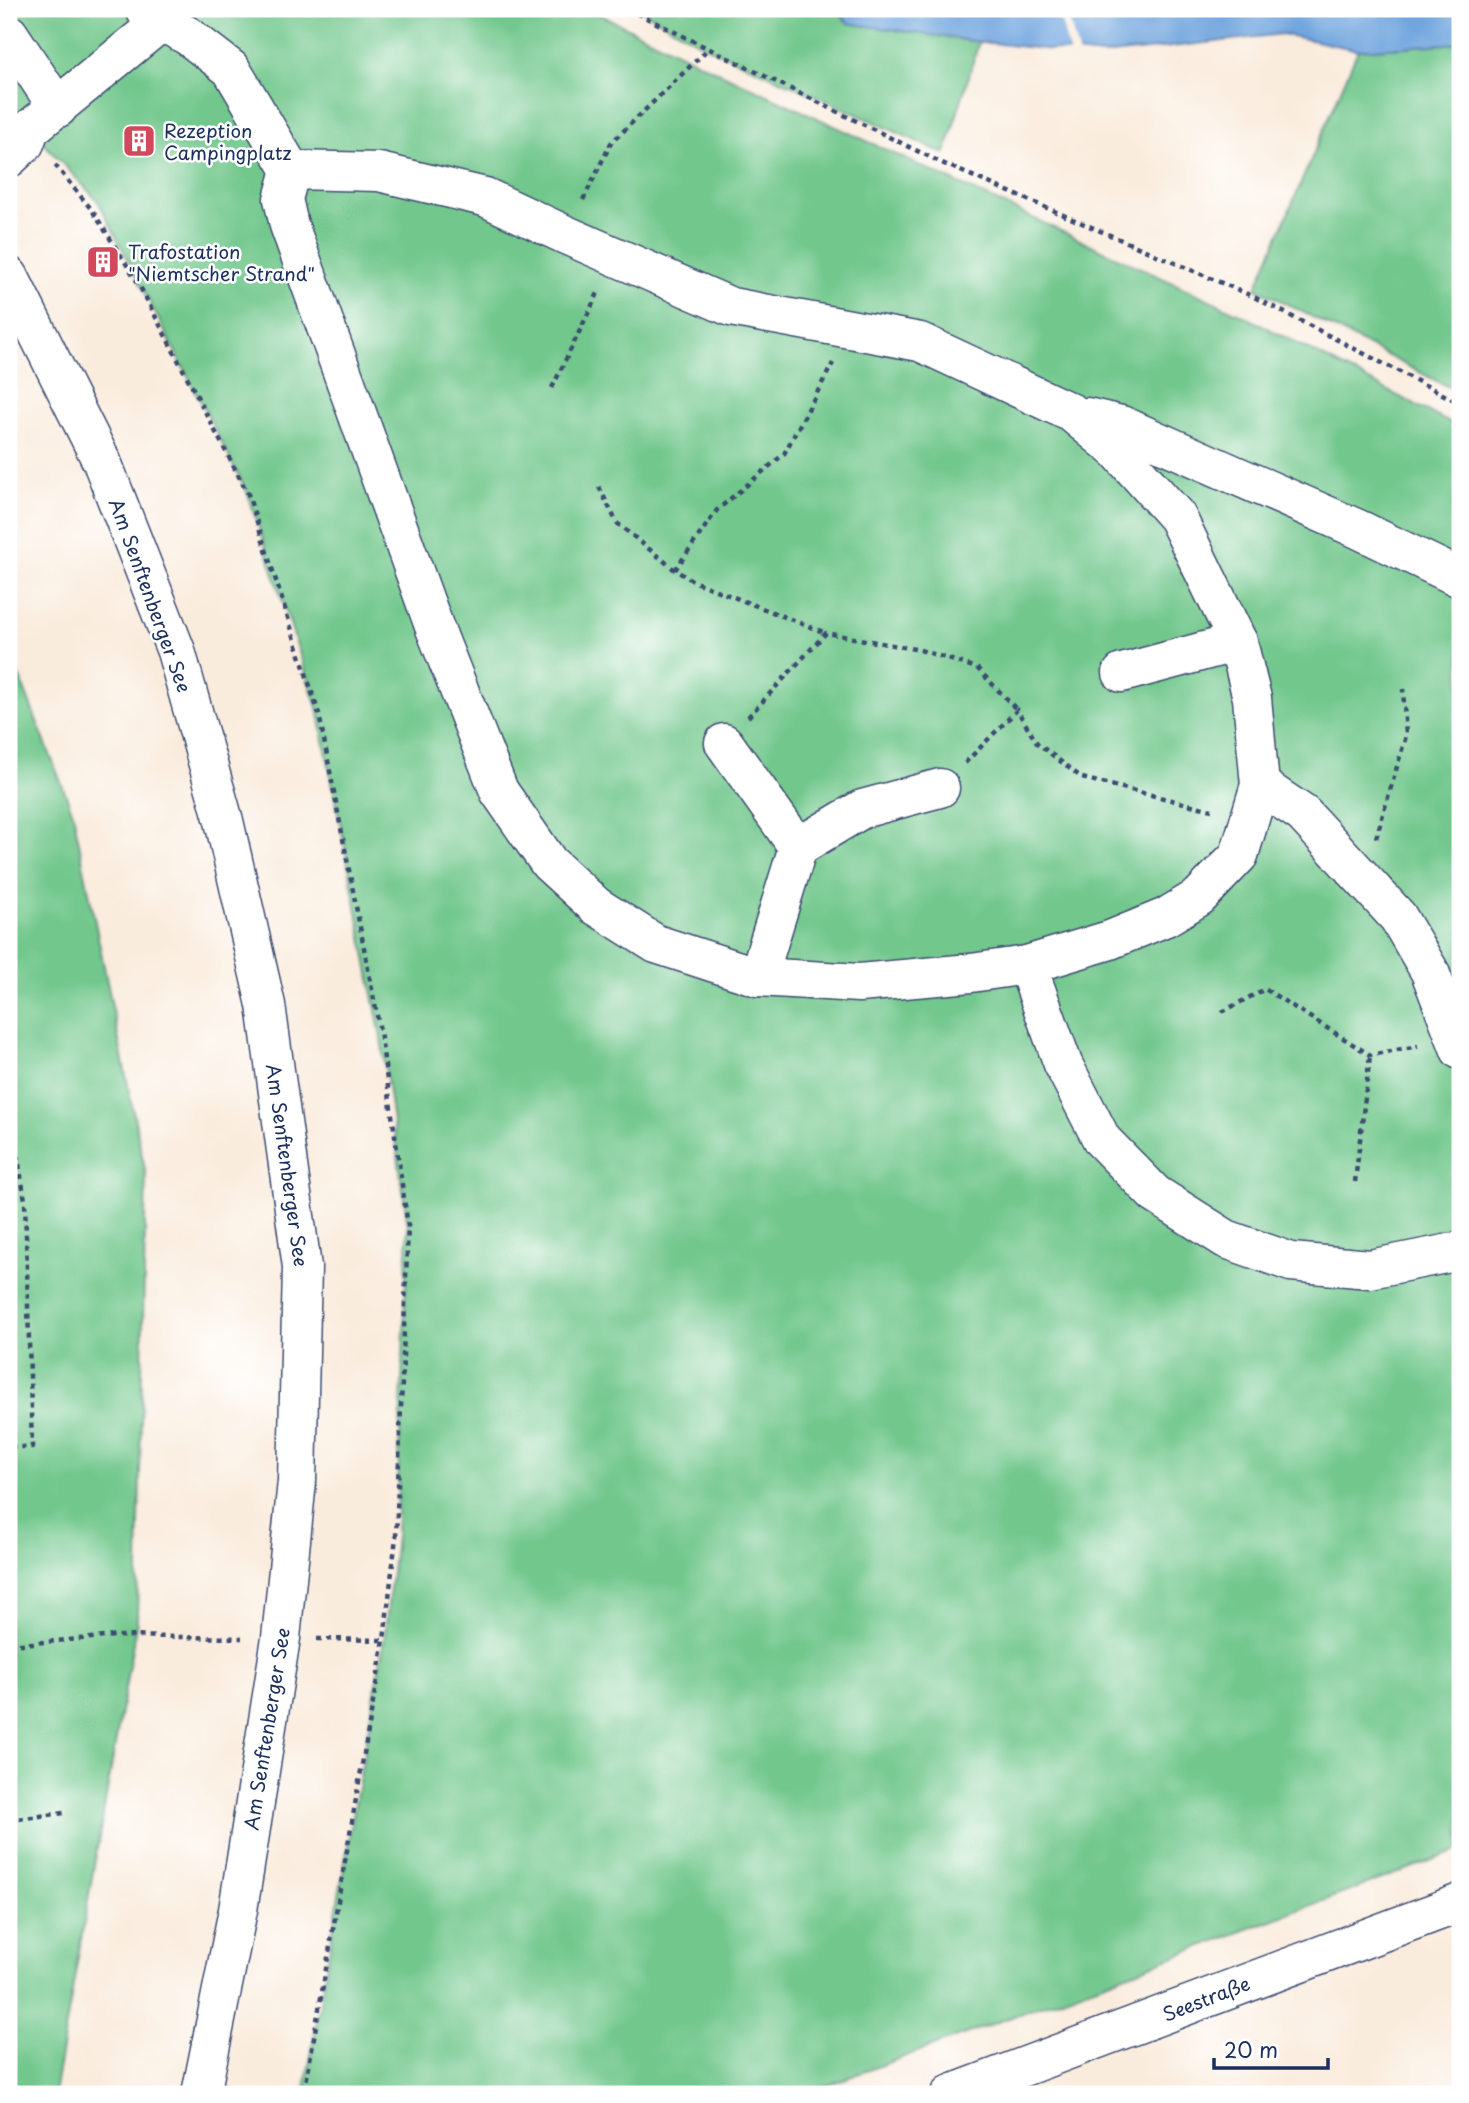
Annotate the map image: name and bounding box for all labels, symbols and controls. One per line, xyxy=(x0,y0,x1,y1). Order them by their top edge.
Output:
place label: Rezeption Campingplatz xyxy=(164,116,291,166)
building icon: Rezeption Campingplatz xyxy=(120,122,158,160)
place label: Trafostation "Niemtscher Strand" xyxy=(128,237,315,287)
building icon: Trafostation "Niemtscher Strand" xyxy=(84,243,122,281)
street label: Am Senftenberger See xyxy=(103,494,199,696)
street label: Am Senftenberger See xyxy=(260,1062,316,1268)
street label: Am Senftenberger See xyxy=(236,1626,296,1832)
street label: Seestraße xyxy=(1158,1968,1254,2028)
scale bar xyxy=(1214,2026,1327,2070)
text: 20 m xyxy=(1224,2033,1278,2065)

